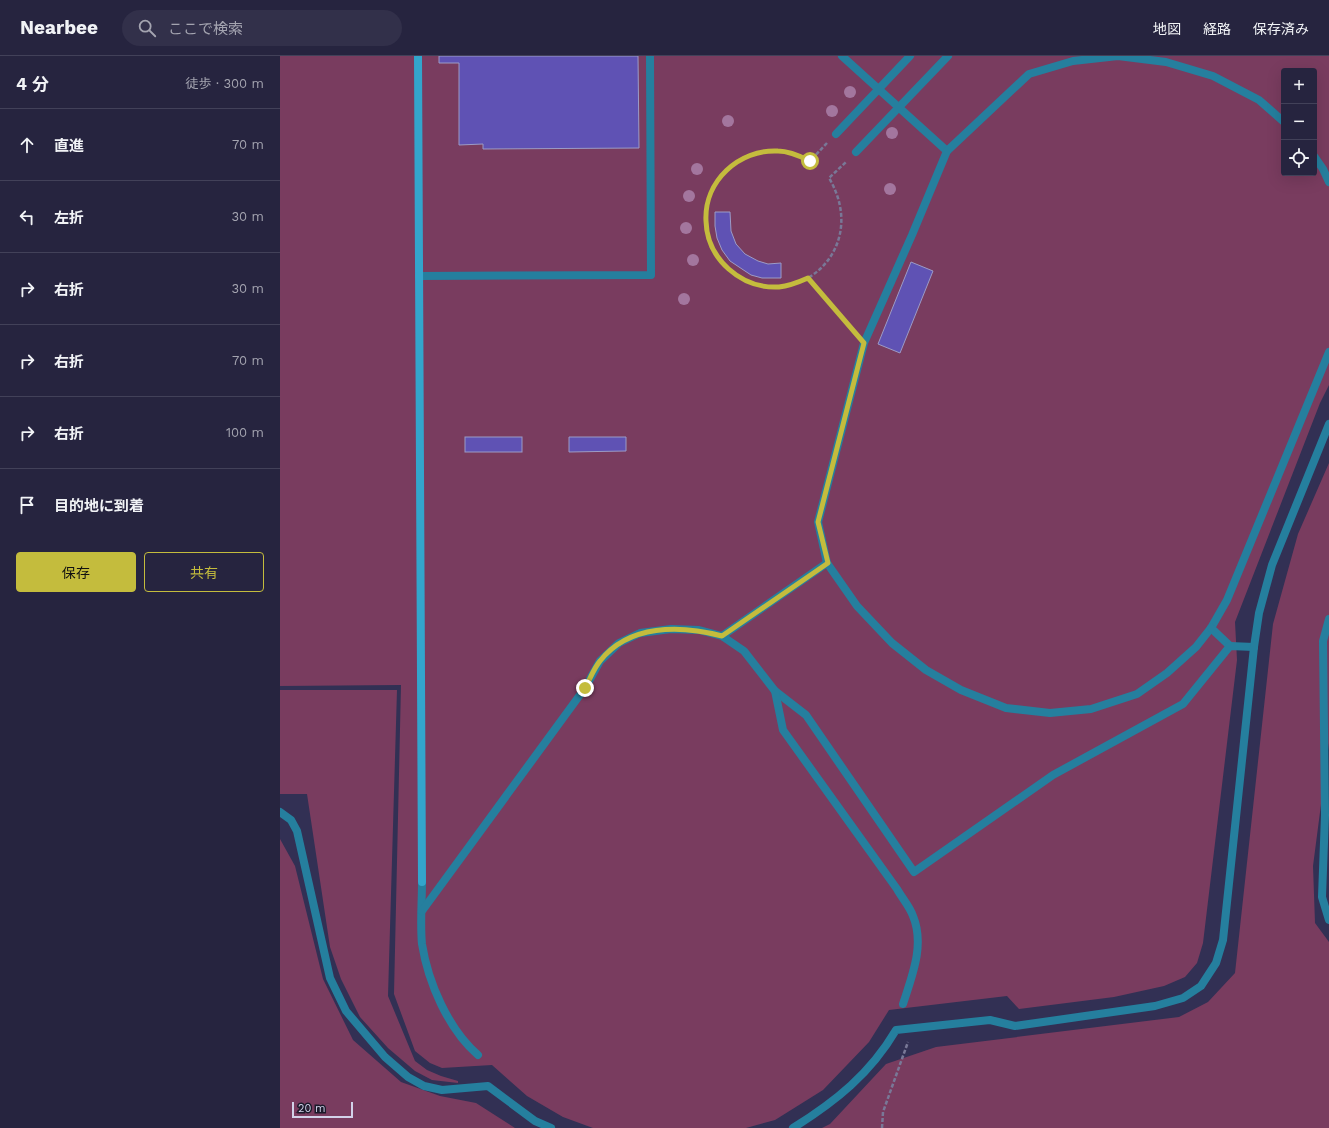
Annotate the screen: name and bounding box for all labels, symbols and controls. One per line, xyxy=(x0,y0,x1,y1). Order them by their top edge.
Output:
search box xyxy=(122,10,402,46)
text: Nearbee xyxy=(20,16,98,39)
icon: search xyxy=(136,17,158,39)
text: ここで検索 xyxy=(168,20,243,38)
text: 地図 xyxy=(1153,21,1181,37)
text: 経路 xyxy=(1203,21,1231,37)
text: 保存済み xyxy=(1253,21,1309,37)
map controls xyxy=(1281,68,1317,176)
button: + xyxy=(1281,68,1317,104)
text: 4 分 xyxy=(16,74,49,94)
text: 徒歩 · 300 m xyxy=(186,76,264,91)
button: − xyxy=(1281,104,1317,140)
icon: ahead xyxy=(16,134,38,156)
text: 直進 xyxy=(54,137,84,155)
text: 70 m xyxy=(232,137,264,152)
button: locate xyxy=(1281,140,1317,176)
route start xyxy=(801,152,819,170)
icon: left xyxy=(16,206,38,228)
text: 左折 xyxy=(54,209,84,227)
text: 30 m xyxy=(232,209,264,224)
icon: right xyxy=(16,278,38,300)
text: 右折 xyxy=(54,281,84,299)
text: 30 m xyxy=(232,281,264,296)
icon: right xyxy=(16,350,38,372)
text: 右折 xyxy=(54,353,84,371)
text: 70 m xyxy=(232,353,264,368)
icon: right xyxy=(16,422,38,444)
text: 右折 xyxy=(54,425,84,443)
text: 100 m xyxy=(226,425,264,440)
icon: arrive xyxy=(16,494,38,516)
text: 目的地に到着 xyxy=(54,497,144,515)
button: 保存 xyxy=(16,552,136,592)
button: 共有 xyxy=(144,552,264,592)
route end xyxy=(576,679,594,697)
scale bar xyxy=(292,1100,353,1119)
text: 20 m xyxy=(298,1102,326,1115)

